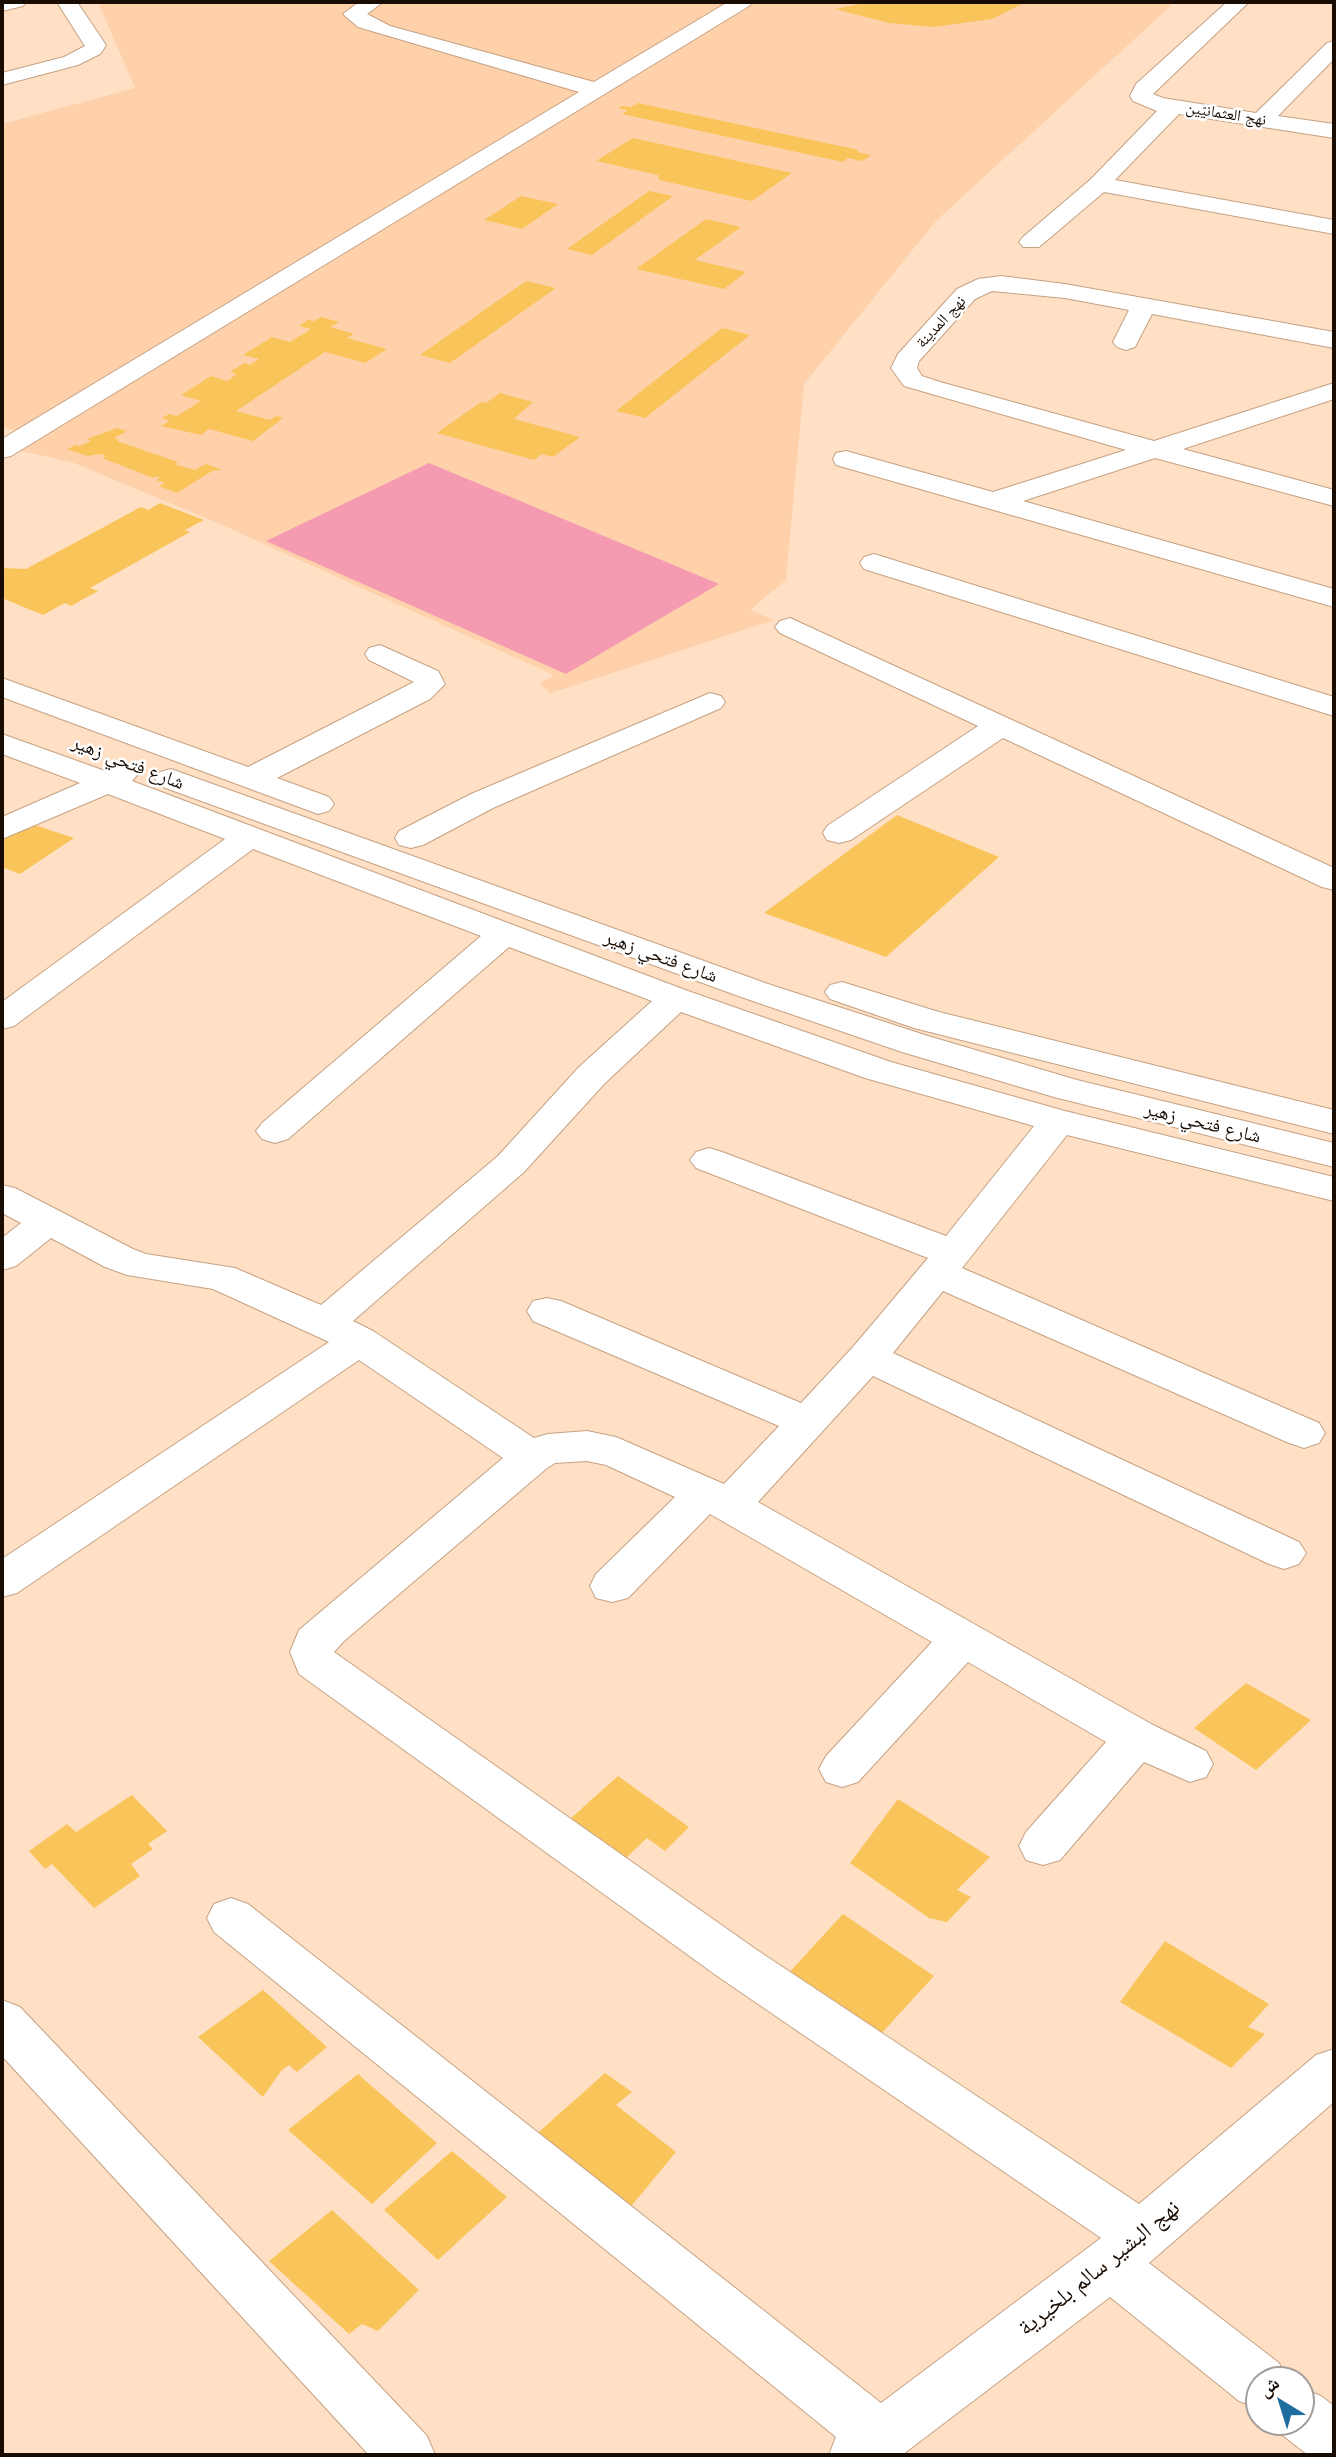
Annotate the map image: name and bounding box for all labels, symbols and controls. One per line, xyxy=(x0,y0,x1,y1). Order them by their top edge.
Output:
street label: نهج العثمانيّين xyxy=(1184,98,1268,130)
street label: نهج المدينة xyxy=(912,292,970,352)
street label: شارع فتحي زهير xyxy=(69,731,187,795)
street label: شارع فتحي زهير xyxy=(601,926,721,988)
street label: شارع فتحي زهير xyxy=(1143,1098,1263,1148)
street label: نهج البشير سالم بلخيرية xyxy=(1013,2194,1185,2342)
north arrow xyxy=(1245,2366,1315,2436)
text: ش xyxy=(1253,2370,1284,2402)

